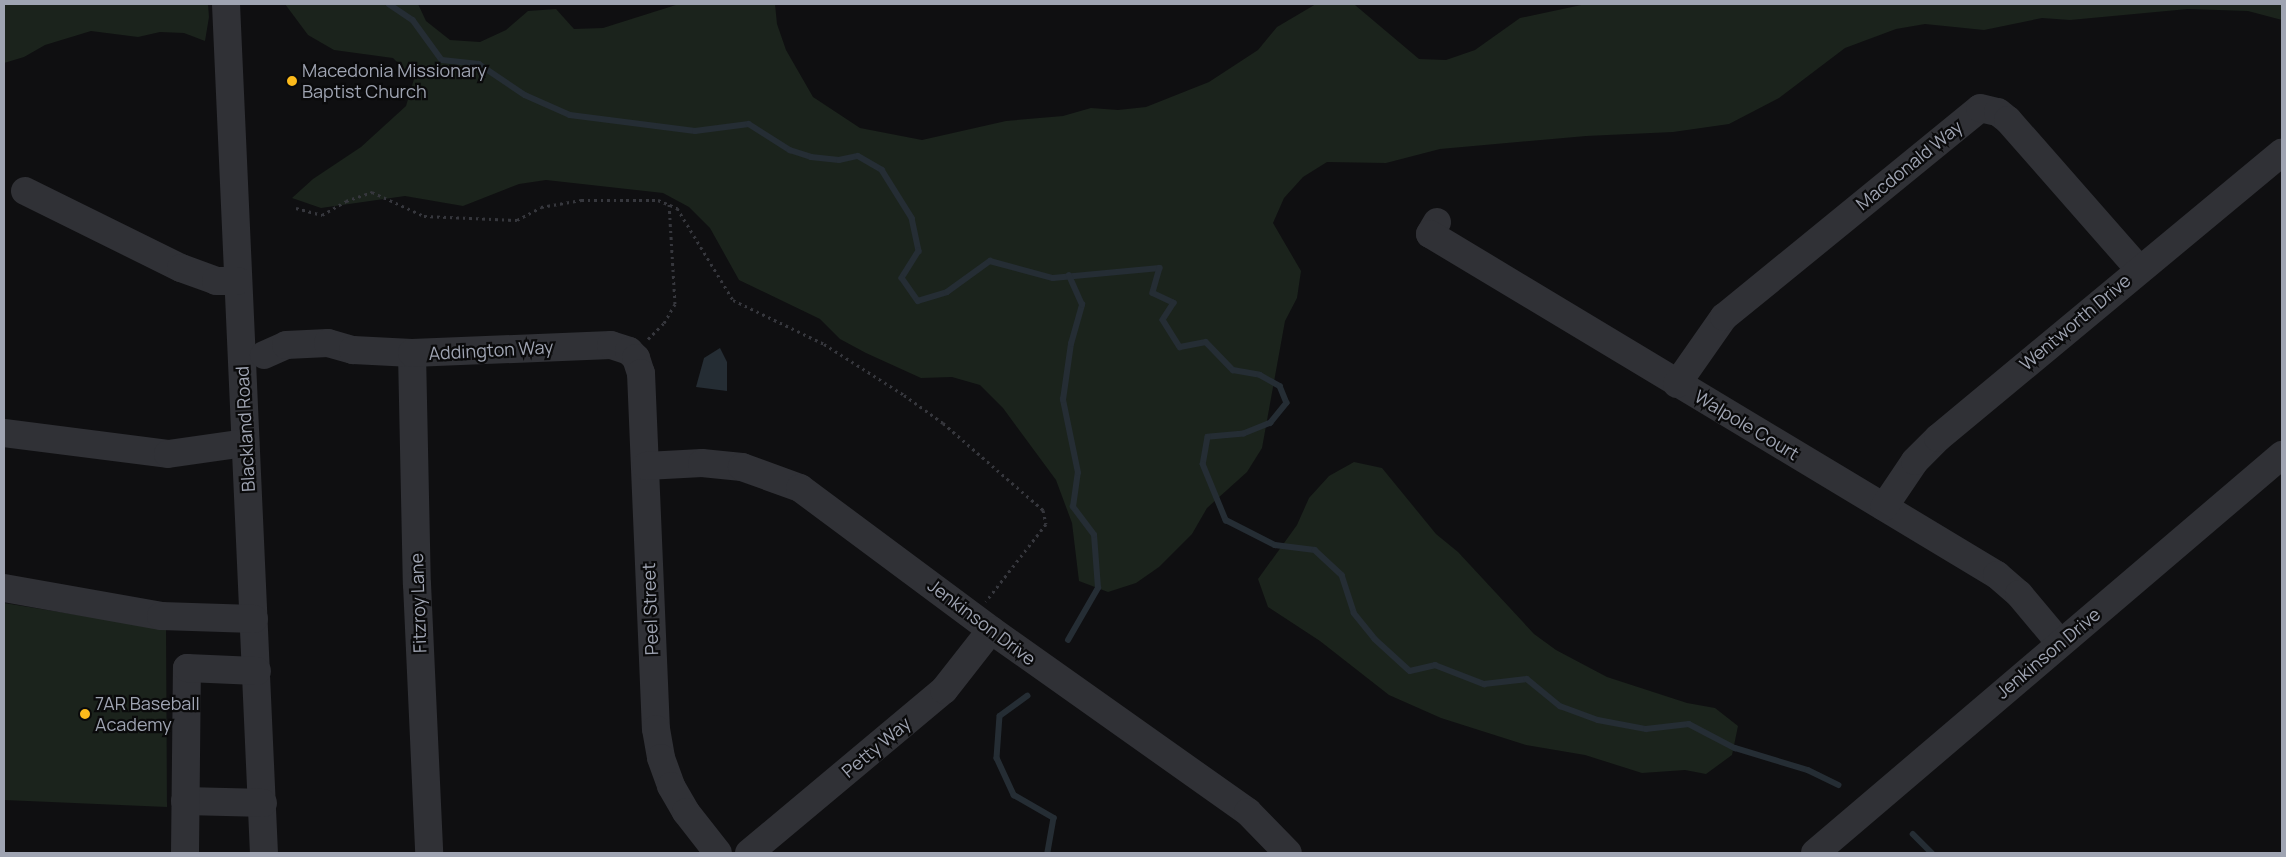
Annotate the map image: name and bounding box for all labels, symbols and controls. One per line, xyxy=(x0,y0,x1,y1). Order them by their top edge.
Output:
place label: Macedonia Missionary Baptist Church xyxy=(302,60,487,102)
marker: Macedonia Missionary Baptist Church xyxy=(286,75,298,87)
street label: Macdonald Way xyxy=(1852,116,1966,214)
street label: Wentworth Drive xyxy=(2015,269,2135,375)
street label: Addington Way xyxy=(428,336,554,364)
street label: Blackland Road xyxy=(231,366,259,492)
street label: Walpole Court xyxy=(1691,385,1803,465)
street label: Fitzroy Lane xyxy=(405,553,431,653)
street label: Peel Street xyxy=(638,562,662,656)
street label: Jenkinson Drive xyxy=(924,574,1040,670)
street label: Jenkinson Drive xyxy=(1991,603,2105,703)
place label: 7AR Baseball Academy xyxy=(95,693,200,736)
marker: 7AR Baseball Academy xyxy=(79,708,91,720)
street label: Petty Way xyxy=(837,712,915,782)

